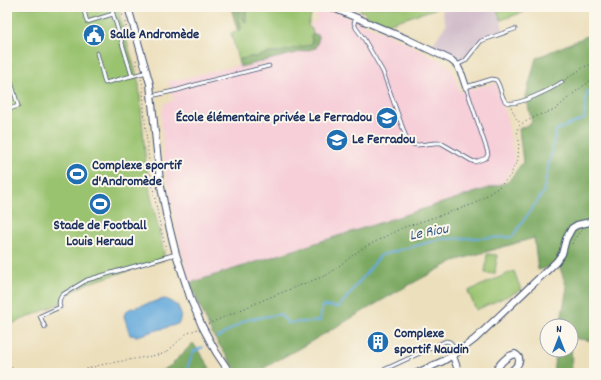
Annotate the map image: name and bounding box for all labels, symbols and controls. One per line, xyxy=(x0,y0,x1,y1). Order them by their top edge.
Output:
public building icon: Salle Andromède xyxy=(81,22,107,48)
place label: Salle Andromède xyxy=(110,25,199,45)
school or university icon: École élémentaire privée Le Ferradou xyxy=(374,105,400,131)
place label: École élémentaire privée Le Ferradou xyxy=(176,108,372,128)
school or university icon: Le Ferradou xyxy=(324,127,350,153)
place label: Le Ferradou xyxy=(352,130,415,150)
place label: Complexe sportif d'Andromède xyxy=(92,156,183,192)
sports icon: Complexe sportif d'Andromède xyxy=(64,161,90,187)
sports icon: Stade de Football Louis Heraud xyxy=(87,191,113,217)
place label: Stade de Football Louis Heraud xyxy=(54,216,147,252)
water label: Le Riou xyxy=(408,218,452,248)
north arrow xyxy=(539,318,579,358)
text: N xyxy=(556,322,562,338)
place label: Complexe sportif Naudin xyxy=(394,324,469,360)
building icon: Complexe sportif Naudin xyxy=(365,329,391,355)

